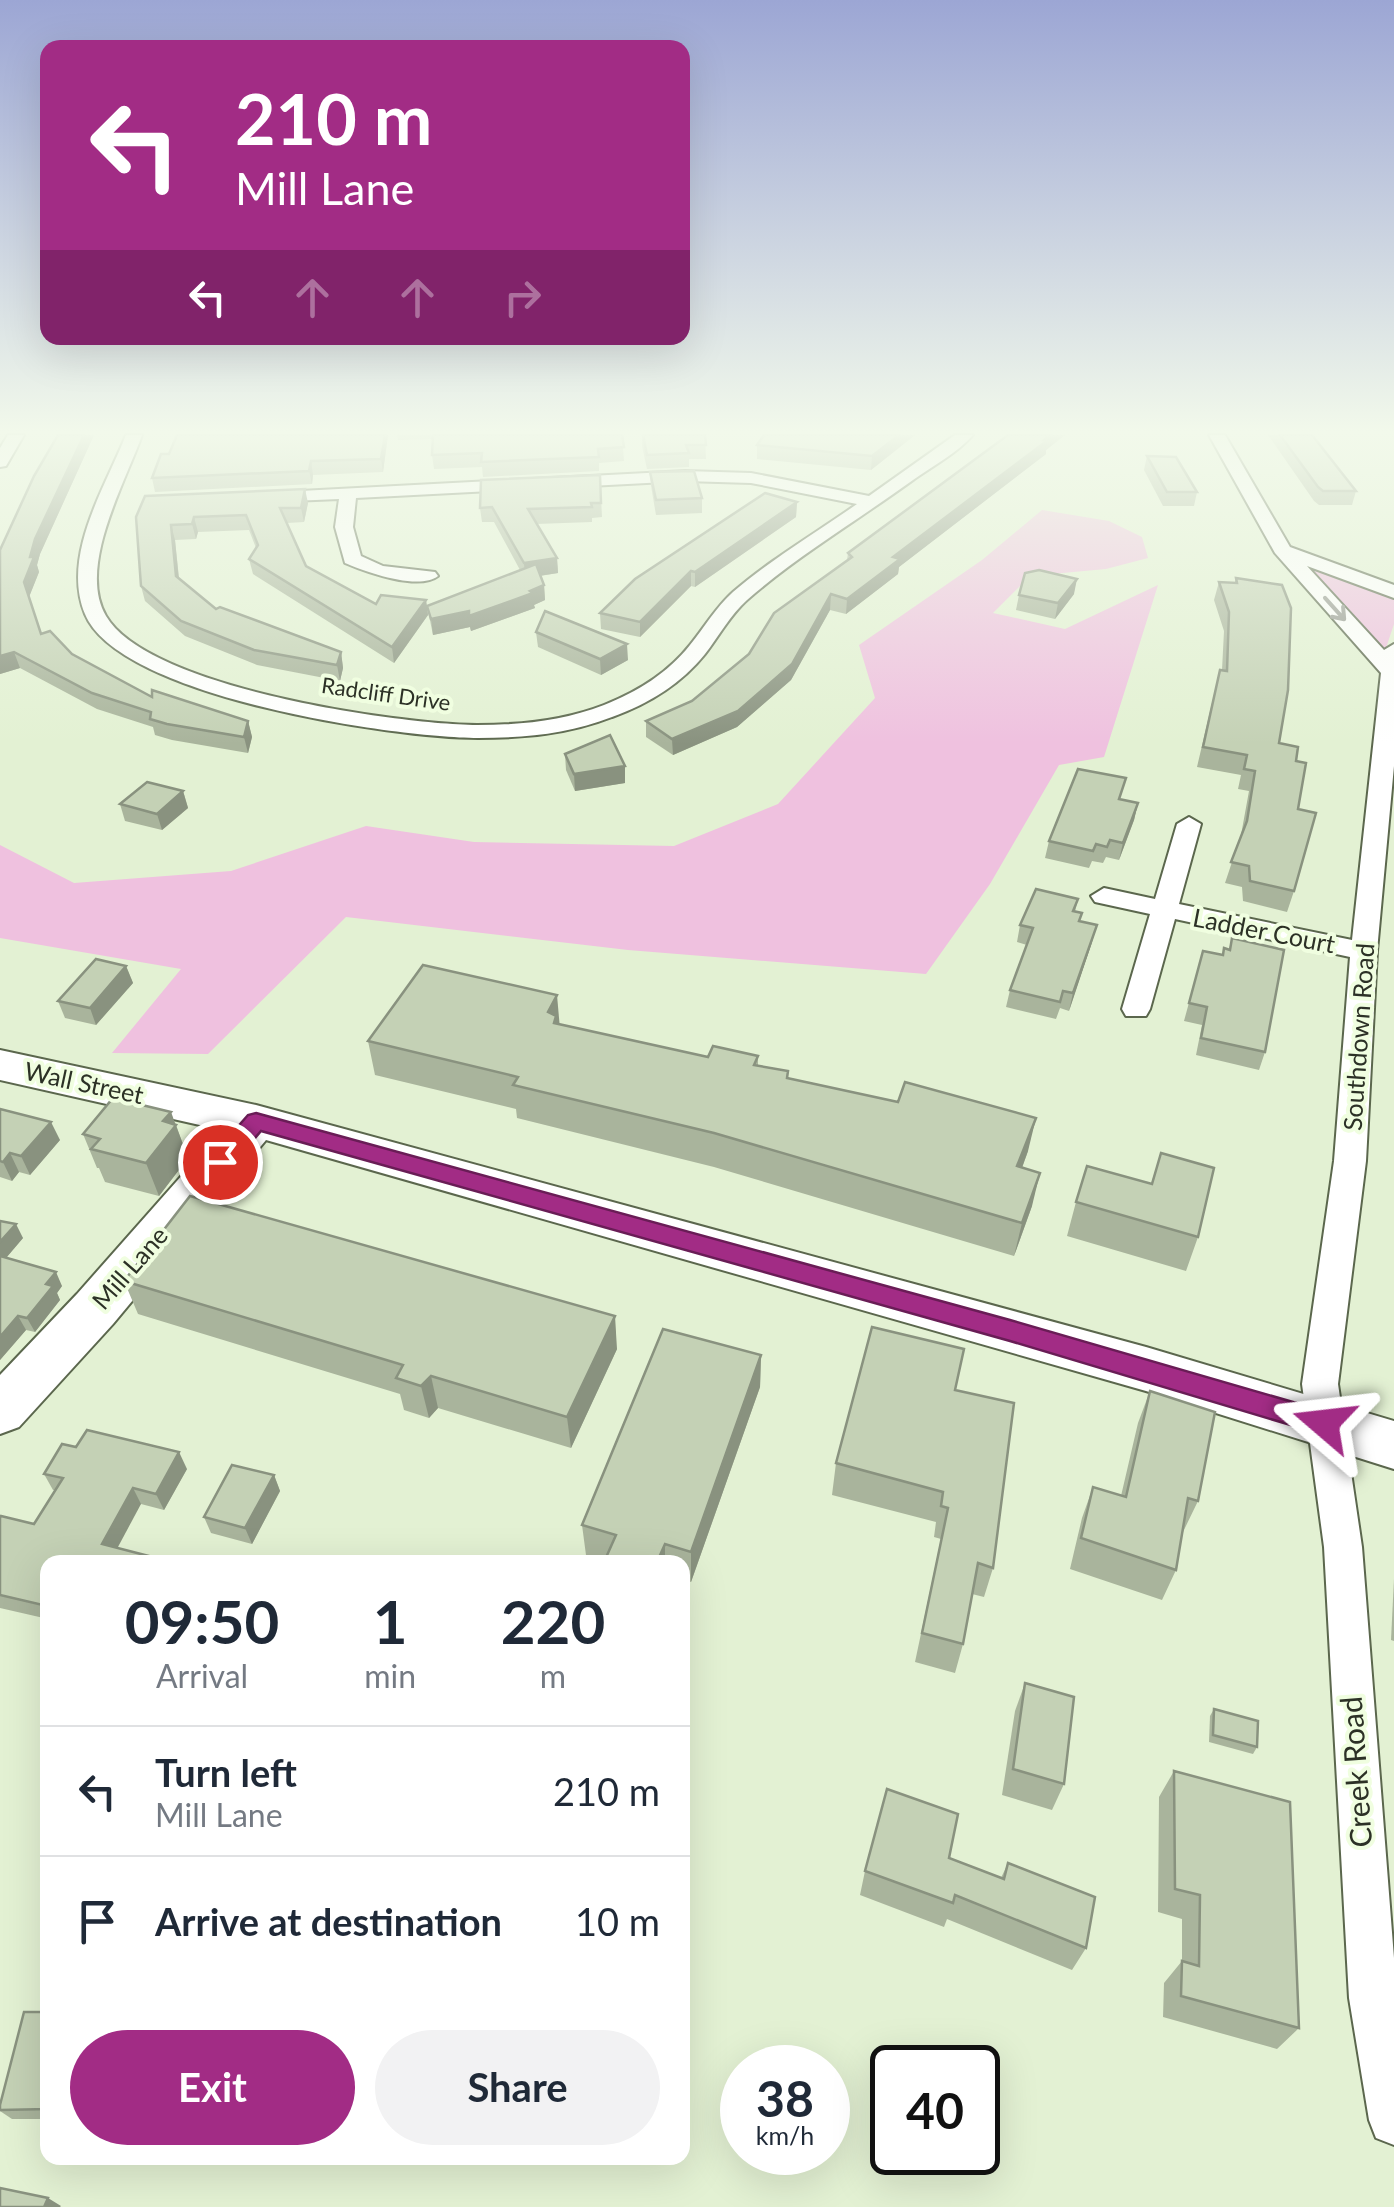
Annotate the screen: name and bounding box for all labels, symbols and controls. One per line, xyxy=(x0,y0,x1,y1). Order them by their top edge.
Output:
text: 210 m xyxy=(235,76,432,160)
icon: left xyxy=(70,80,200,210)
text: Mill Lane xyxy=(235,161,414,215)
icon: left xyxy=(180,270,235,325)
icon: ahead xyxy=(285,270,340,325)
icon: ahead xyxy=(390,270,445,325)
icon: right xyxy=(495,270,550,325)
one-way arrow xyxy=(1323,597,1347,621)
street label: Radcliff Drive xyxy=(320,671,452,716)
street label: Ladder Court xyxy=(1191,902,1338,958)
street label: Southdown Road xyxy=(1336,942,1380,1132)
street label: Wall Street xyxy=(22,1055,146,1109)
pin xyxy=(178,1120,263,1205)
icon: arrive xyxy=(193,1135,248,1190)
street label: Mill Lane xyxy=(85,1220,173,1315)
position arrow xyxy=(1272,1371,1376,1475)
text: 09:50 xyxy=(125,1585,279,1657)
text: 1 xyxy=(373,1585,408,1657)
text: 220 xyxy=(501,1585,605,1657)
text: Arrival xyxy=(156,1656,248,1695)
text: min xyxy=(364,1656,416,1695)
text: m xyxy=(540,1656,566,1695)
street label: Creek Road xyxy=(1332,1695,1378,1849)
text: Turn left xyxy=(155,1749,297,1795)
icon: left xyxy=(70,1764,125,1819)
text: 210 m xyxy=(553,1768,660,1814)
text: Mill Lane xyxy=(155,1795,283,1834)
icon: arrive xyxy=(70,1894,125,1949)
text: Arrive at destination xyxy=(155,1898,502,1944)
text: 10 m xyxy=(575,1898,660,1944)
button: Exit xyxy=(70,2030,355,2145)
button: Share xyxy=(375,2030,660,2145)
speed limit sign: 40 xyxy=(870,2045,1000,2175)
text: 38 xyxy=(756,2068,814,2128)
text: km/h xyxy=(756,2120,814,2150)

